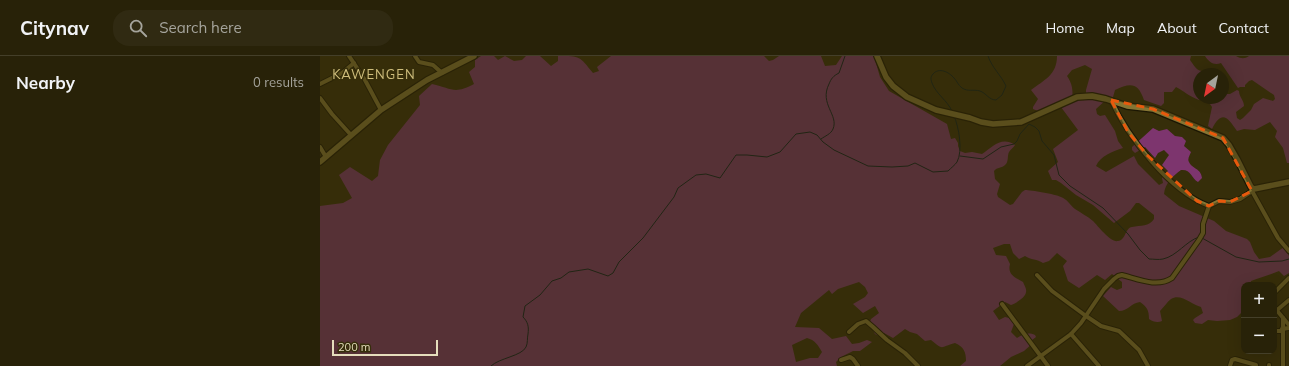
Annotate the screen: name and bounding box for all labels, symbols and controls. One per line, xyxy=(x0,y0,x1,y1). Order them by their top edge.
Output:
search box xyxy=(113,10,393,46)
text: Citynav xyxy=(20,16,89,40)
icon: search xyxy=(127,17,149,39)
text: Search here xyxy=(159,18,242,37)
text: Home xyxy=(1045,19,1084,37)
text: Map xyxy=(1106,19,1135,37)
text: About xyxy=(1157,19,1197,37)
text: Contact xyxy=(1219,19,1269,37)
district label: KAWENGEN xyxy=(332,66,416,82)
north arrow xyxy=(1193,68,1229,104)
text: Nearby xyxy=(16,72,75,93)
text: 0 results xyxy=(253,74,304,90)
map controls xyxy=(1241,282,1277,354)
button: + xyxy=(1241,282,1277,318)
button: − xyxy=(1241,318,1277,354)
scale bar xyxy=(332,338,438,357)
text: 200 m xyxy=(338,340,370,354)

